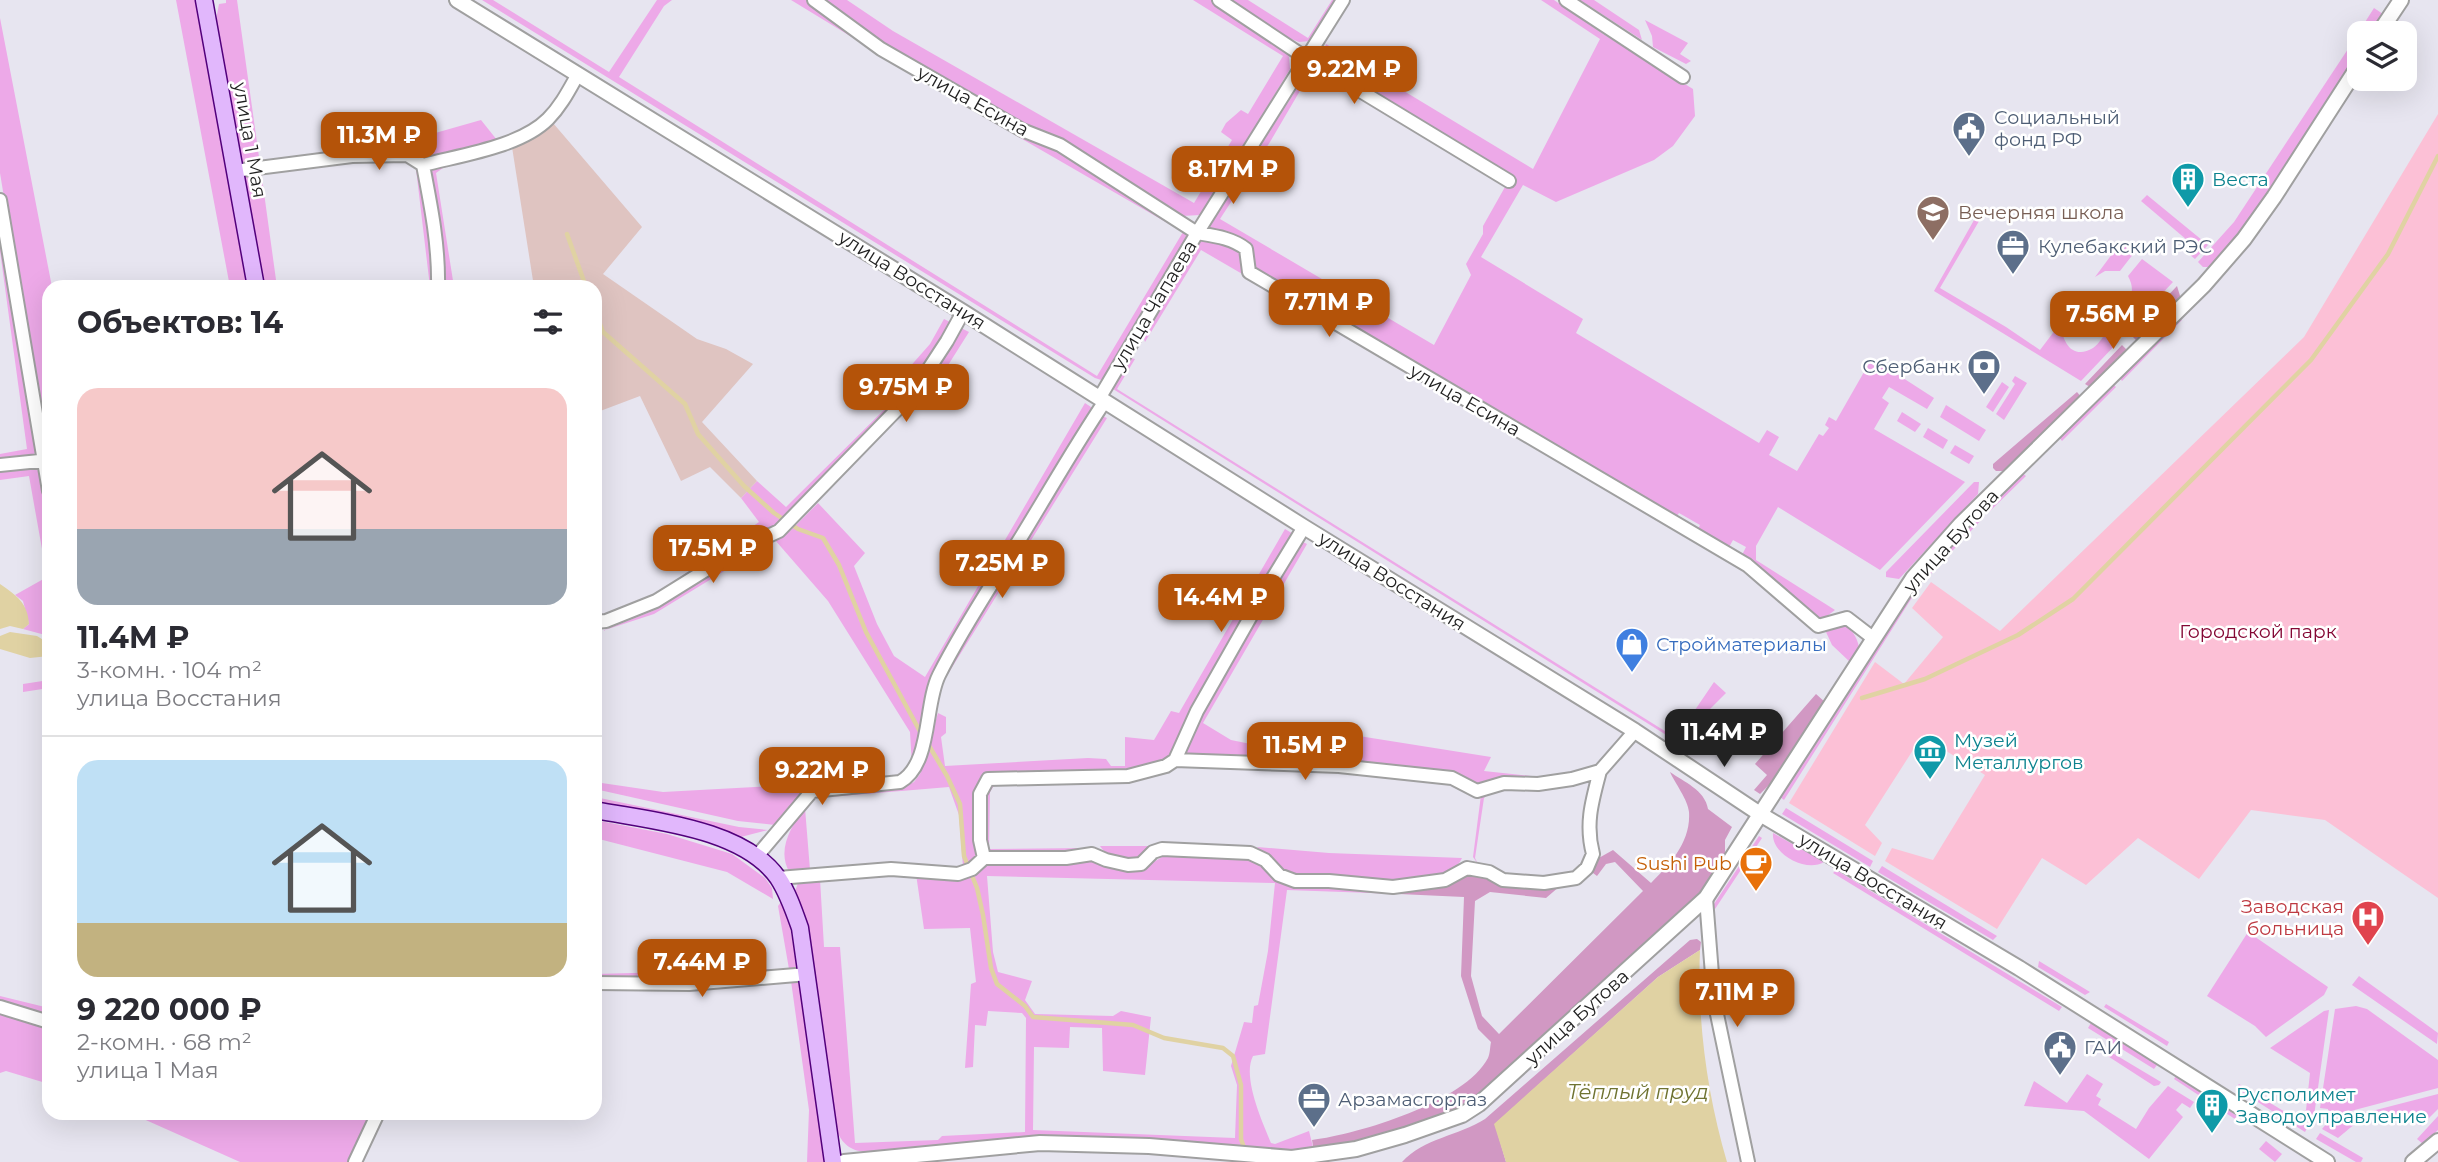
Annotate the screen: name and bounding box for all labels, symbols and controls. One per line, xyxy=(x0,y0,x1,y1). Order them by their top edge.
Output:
map controls xyxy=(2347,21,2417,91)
button: layers xyxy=(2347,21,2417,91)
pin: 9.22M ₽ xyxy=(1289,46,1419,106)
text: 9.22M ₽ xyxy=(1307,55,1401,83)
street label: улица Есина xyxy=(912,60,1033,141)
street label: улица 1 Мая xyxy=(228,79,271,200)
place label: Социальный фонд РФ xyxy=(1994,106,2120,151)
public building icon: Социальный фонд РФ xyxy=(1950,109,1988,158)
pin: 11.3M ₽ xyxy=(314,113,444,172)
text: 11.3M ₽ xyxy=(337,121,421,149)
pin: 8.17M ₽ xyxy=(1168,146,1298,206)
text: 8.17M ₽ xyxy=(1188,155,1278,183)
building icon: Веста xyxy=(2169,160,2207,209)
place label: Веста xyxy=(2212,168,2269,191)
school or university icon: Вечерняя школа xyxy=(1914,193,1952,242)
place label: Вечерняя школа xyxy=(1958,201,2124,224)
street label: улица Восстания xyxy=(833,225,990,335)
office icon: Кулебакский РЭС xyxy=(1994,227,2032,276)
place label: Кулебакский РЭС xyxy=(2038,235,2212,258)
street label: улица Чапаева xyxy=(1106,236,1202,375)
pin: 7.71M ₽ xyxy=(1264,280,1394,339)
text: 7.71M ₽ xyxy=(1285,288,1373,316)
pin: 7.56M ₽ xyxy=(2048,292,2178,351)
text: 7.56M ₽ xyxy=(2066,300,2160,328)
icon: filters xyxy=(529,303,567,341)
text: Объектов: 14 xyxy=(77,304,283,341)
bank icon: Сбербанк xyxy=(1965,347,2003,396)
place label: Сбербанк xyxy=(1862,355,1960,378)
street label: улица Есина xyxy=(1405,358,1525,441)
pin: 9.75M ₽ xyxy=(841,364,971,424)
text: 9.75M ₽ xyxy=(859,373,953,401)
icon: home xyxy=(259,433,385,559)
street label: улица Бутова xyxy=(1898,484,2004,598)
pin: 17.5M ₽ xyxy=(648,526,778,585)
street label: улица Восстания xyxy=(1313,526,1470,636)
text: 17.5M ₽ xyxy=(669,534,757,562)
pin: 7.25M ₽ xyxy=(937,540,1067,600)
text: 7.25M ₽ xyxy=(956,549,1048,577)
pin: 14.4M ₽ xyxy=(1156,574,1286,634)
text: 14.4M ₽ xyxy=(1174,583,1268,611)
text: 11.4M ₽ xyxy=(77,619,189,656)
park label: Городской парк xyxy=(2179,620,2337,643)
shop icon: Стройматериалы xyxy=(1613,625,1651,674)
place label: Стройматериалы xyxy=(1656,633,1827,656)
text: 3-комн. · 104 m² xyxy=(77,656,262,684)
text: улица Восстания xyxy=(77,684,282,712)
pin: 11.4M ₽ xyxy=(1659,710,1789,769)
text: 11.4M ₽ xyxy=(1681,718,1767,746)
pin: 11.5M ₽ xyxy=(1240,722,1370,782)
place label: Музей Металлургов xyxy=(1954,729,2084,774)
text: 11.5M ₽ xyxy=(1263,731,1347,759)
museum icon: Музей Металлургов xyxy=(1911,732,1949,781)
pin: 9.22M ₽ xyxy=(757,748,887,807)
text: 9.22M ₽ xyxy=(775,756,869,784)
icon: home xyxy=(259,805,385,931)
street label: улица Восстания xyxy=(1794,827,1951,934)
cafe icon: Sushi Pub xyxy=(1737,844,1775,893)
place label: Sushi Pub xyxy=(1636,852,1732,875)
place label: Заводская больница xyxy=(2241,895,2344,940)
hospital icon: Заводская больница xyxy=(2349,898,2387,947)
pin: 7.44M ₽ xyxy=(637,940,767,999)
text: 7.44M ₽ xyxy=(653,948,751,976)
street label: улица Бутова xyxy=(1520,964,1634,1070)
pin: 7.11M ₽ xyxy=(1672,970,1802,1029)
text: 7.11M ₽ xyxy=(1695,978,1779,1006)
text: 9 220 000 ₽ xyxy=(77,991,262,1028)
text: 2-комн. · 68 m² xyxy=(77,1028,252,1056)
public building icon: ГАИ xyxy=(2041,1028,2079,1077)
place label: ГАИ xyxy=(2084,1036,2122,1059)
text: улица 1 Мая xyxy=(77,1056,219,1084)
water label: Тёплый пруд xyxy=(1567,1079,1709,1104)
office icon: Арзамасгоргаз xyxy=(1295,1080,1333,1129)
place label: Русполимет Заводоуправление xyxy=(2236,1083,2427,1128)
building icon: Русполимет Заводоуправление xyxy=(2193,1086,2231,1135)
place label: Арзамасгоргаз xyxy=(1338,1088,1487,1111)

